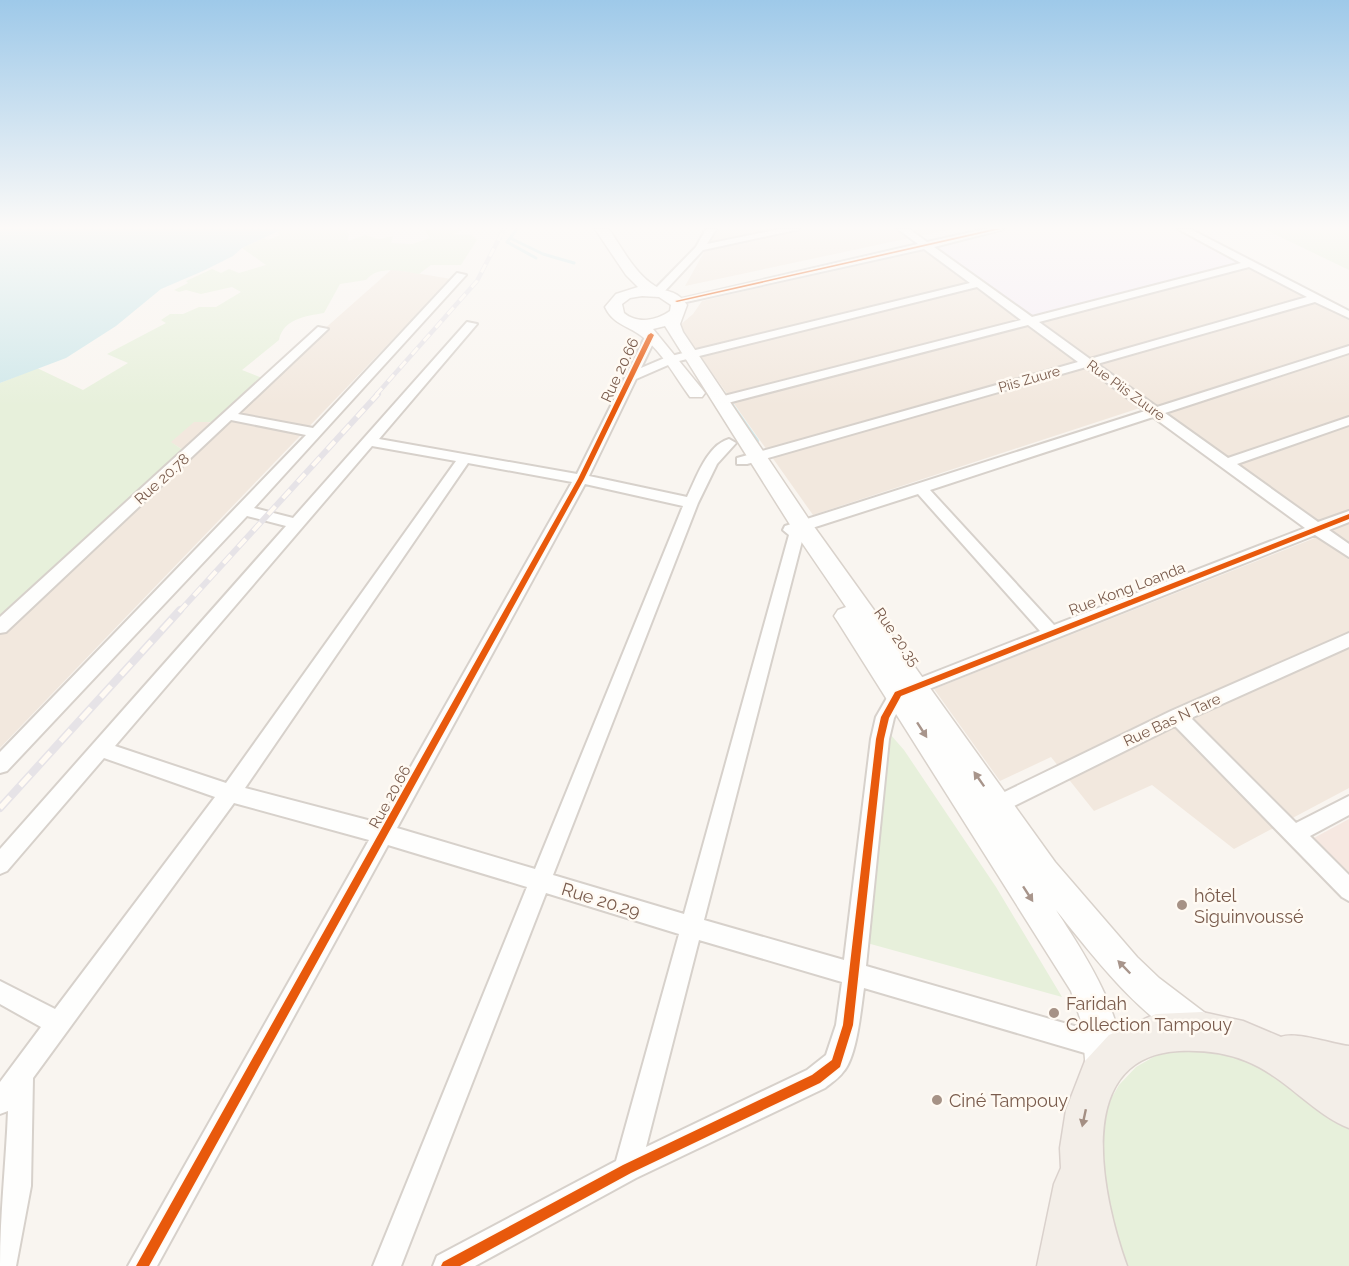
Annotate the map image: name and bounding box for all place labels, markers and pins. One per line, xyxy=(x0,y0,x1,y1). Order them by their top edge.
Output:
place label: hôtel Siguinvoussé xyxy=(1194,885,1304,927)
marker: hôtel Siguinvoussé xyxy=(1175,898,1189,912)
place label: Faridah Collection Tampouy xyxy=(1066,993,1232,1035)
marker: Faridah Collection Tampouy xyxy=(1047,1006,1061,1020)
place label: Ciné Tampouy xyxy=(949,1090,1068,1111)
marker: Ciné Tampouy xyxy=(930,1093,944,1107)

